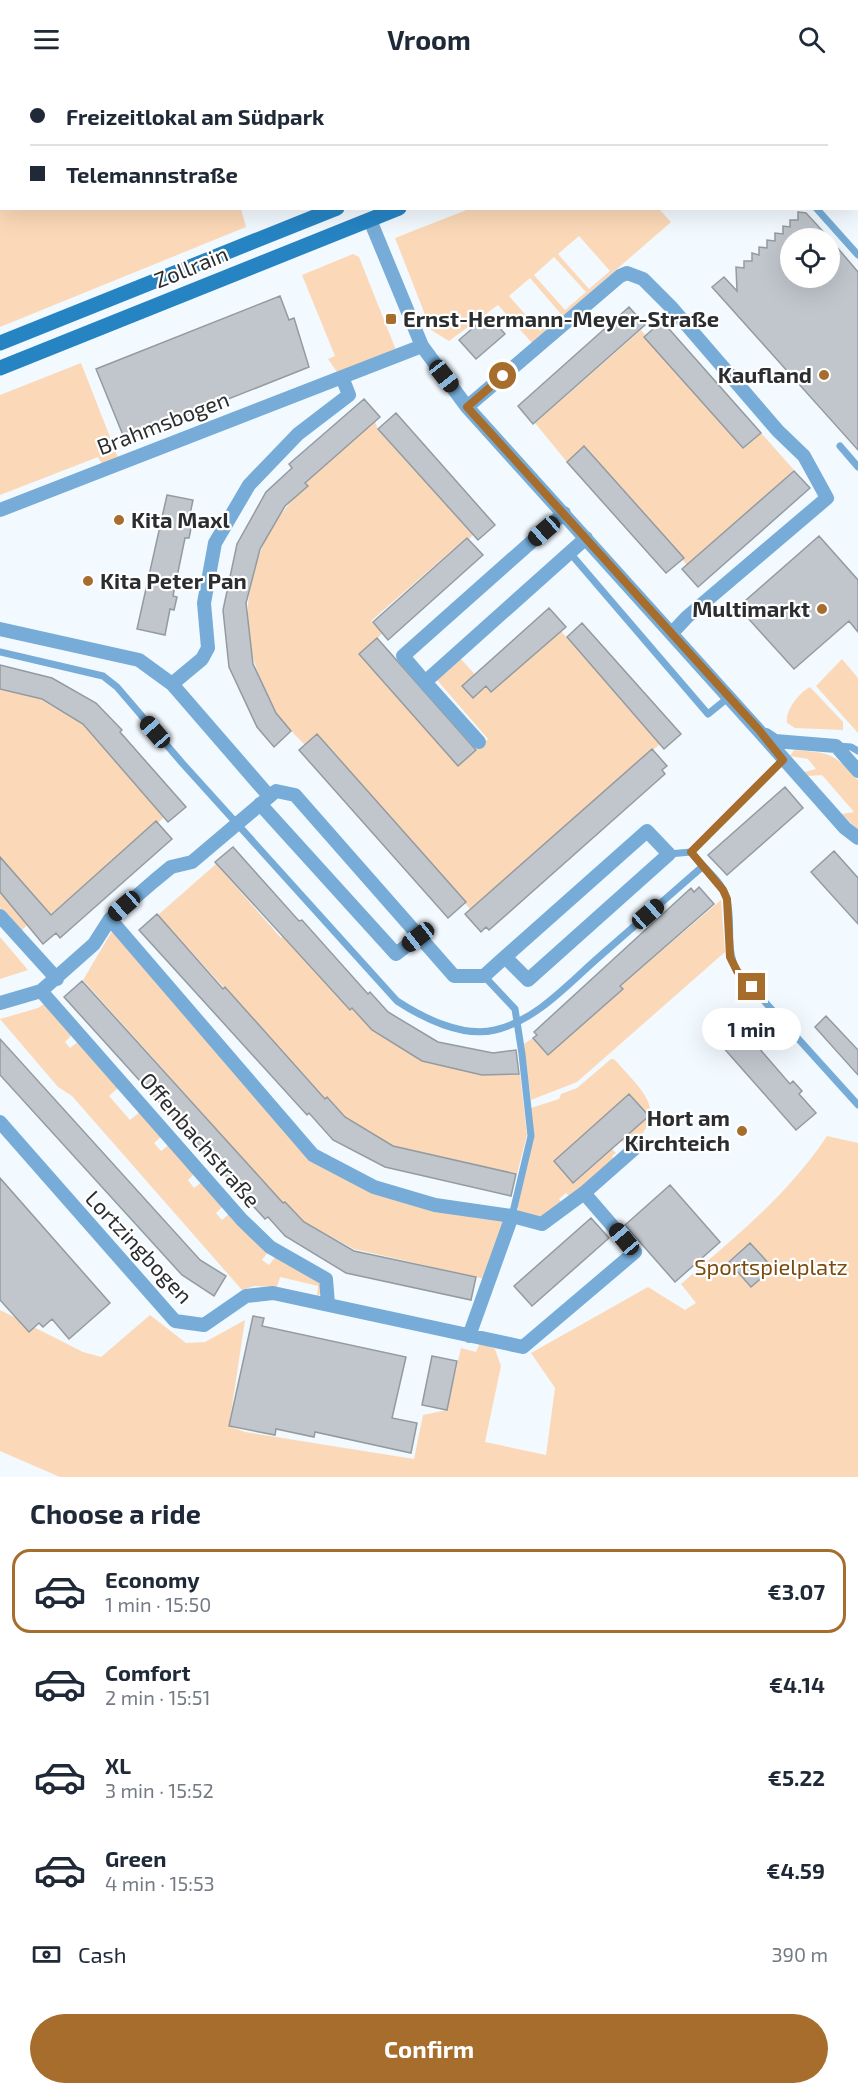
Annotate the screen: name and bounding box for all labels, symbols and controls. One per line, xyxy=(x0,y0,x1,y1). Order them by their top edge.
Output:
icon: menu xyxy=(30,23,63,56)
text: Vroom xyxy=(387,23,471,55)
icon: search xyxy=(795,23,828,56)
text: Freizeitlokal am Südpark xyxy=(66,103,324,129)
text: Telemannstraße xyxy=(66,161,238,187)
map controls xyxy=(780,228,840,288)
button: locate xyxy=(780,228,840,288)
street label: Zollrain xyxy=(150,240,231,293)
place label: Ernst-Hermann-Meyer-Straße xyxy=(403,305,719,332)
marker: Ernst-Hermann-Meyer-Straße xyxy=(384,312,398,326)
car xyxy=(426,356,462,396)
place label: Kaufland xyxy=(718,361,812,387)
route start xyxy=(489,362,516,389)
marker: Kaufland xyxy=(817,368,831,382)
street label: Brahmsbogen xyxy=(93,385,232,459)
place label: Kita Maxl xyxy=(131,506,230,532)
car xyxy=(525,512,563,550)
marker: Kita Maxl xyxy=(112,513,126,527)
place label: Kita Peter Pan xyxy=(100,567,247,593)
marker: Kita Peter Pan xyxy=(81,574,95,588)
place label: Multimarkt xyxy=(692,595,810,621)
marker: Multimarkt xyxy=(815,602,829,616)
car xyxy=(136,713,174,751)
car xyxy=(105,887,143,925)
car xyxy=(629,895,667,933)
car xyxy=(398,919,438,955)
route end xyxy=(738,973,765,1000)
callout: 1 min xyxy=(702,1008,801,1050)
text: 1 min xyxy=(727,1017,776,1041)
street label: Offenbachstraße xyxy=(135,1067,266,1212)
place label: Hort am Kirchteich xyxy=(624,1104,730,1155)
marker: Hort am Kirchteich xyxy=(735,1124,749,1138)
street label: Lortzingbogen xyxy=(81,1185,199,1308)
car xyxy=(606,1219,642,1259)
park label: Sportspielplatz xyxy=(694,1253,848,1279)
text: Choose a ride xyxy=(30,1497,201,1529)
icon: car xyxy=(33,1564,87,1618)
text: Economy xyxy=(105,1566,200,1592)
text: €3.07 xyxy=(768,1578,825,1604)
text: 1 min · 15:50 xyxy=(105,1592,211,1616)
icon: car xyxy=(33,1657,87,1711)
text: Comfort xyxy=(105,1659,190,1685)
text: €4.14 xyxy=(769,1671,825,1697)
text: 2 min · 15:51 xyxy=(105,1685,211,1709)
icon: car xyxy=(33,1750,87,1804)
text: XL xyxy=(105,1752,131,1778)
text: €5.22 xyxy=(768,1764,825,1790)
text: 3 min · 15:52 xyxy=(105,1778,214,1802)
icon: car xyxy=(33,1843,87,1897)
text: Green xyxy=(105,1845,167,1871)
text: €4.59 xyxy=(766,1857,825,1883)
text: 4 min · 15:53 xyxy=(105,1871,215,1895)
icon: cash xyxy=(30,1938,63,1971)
text: Cash xyxy=(78,1941,127,1967)
text: 390 m xyxy=(771,1942,828,1966)
button: Confirm xyxy=(30,2014,828,2083)

